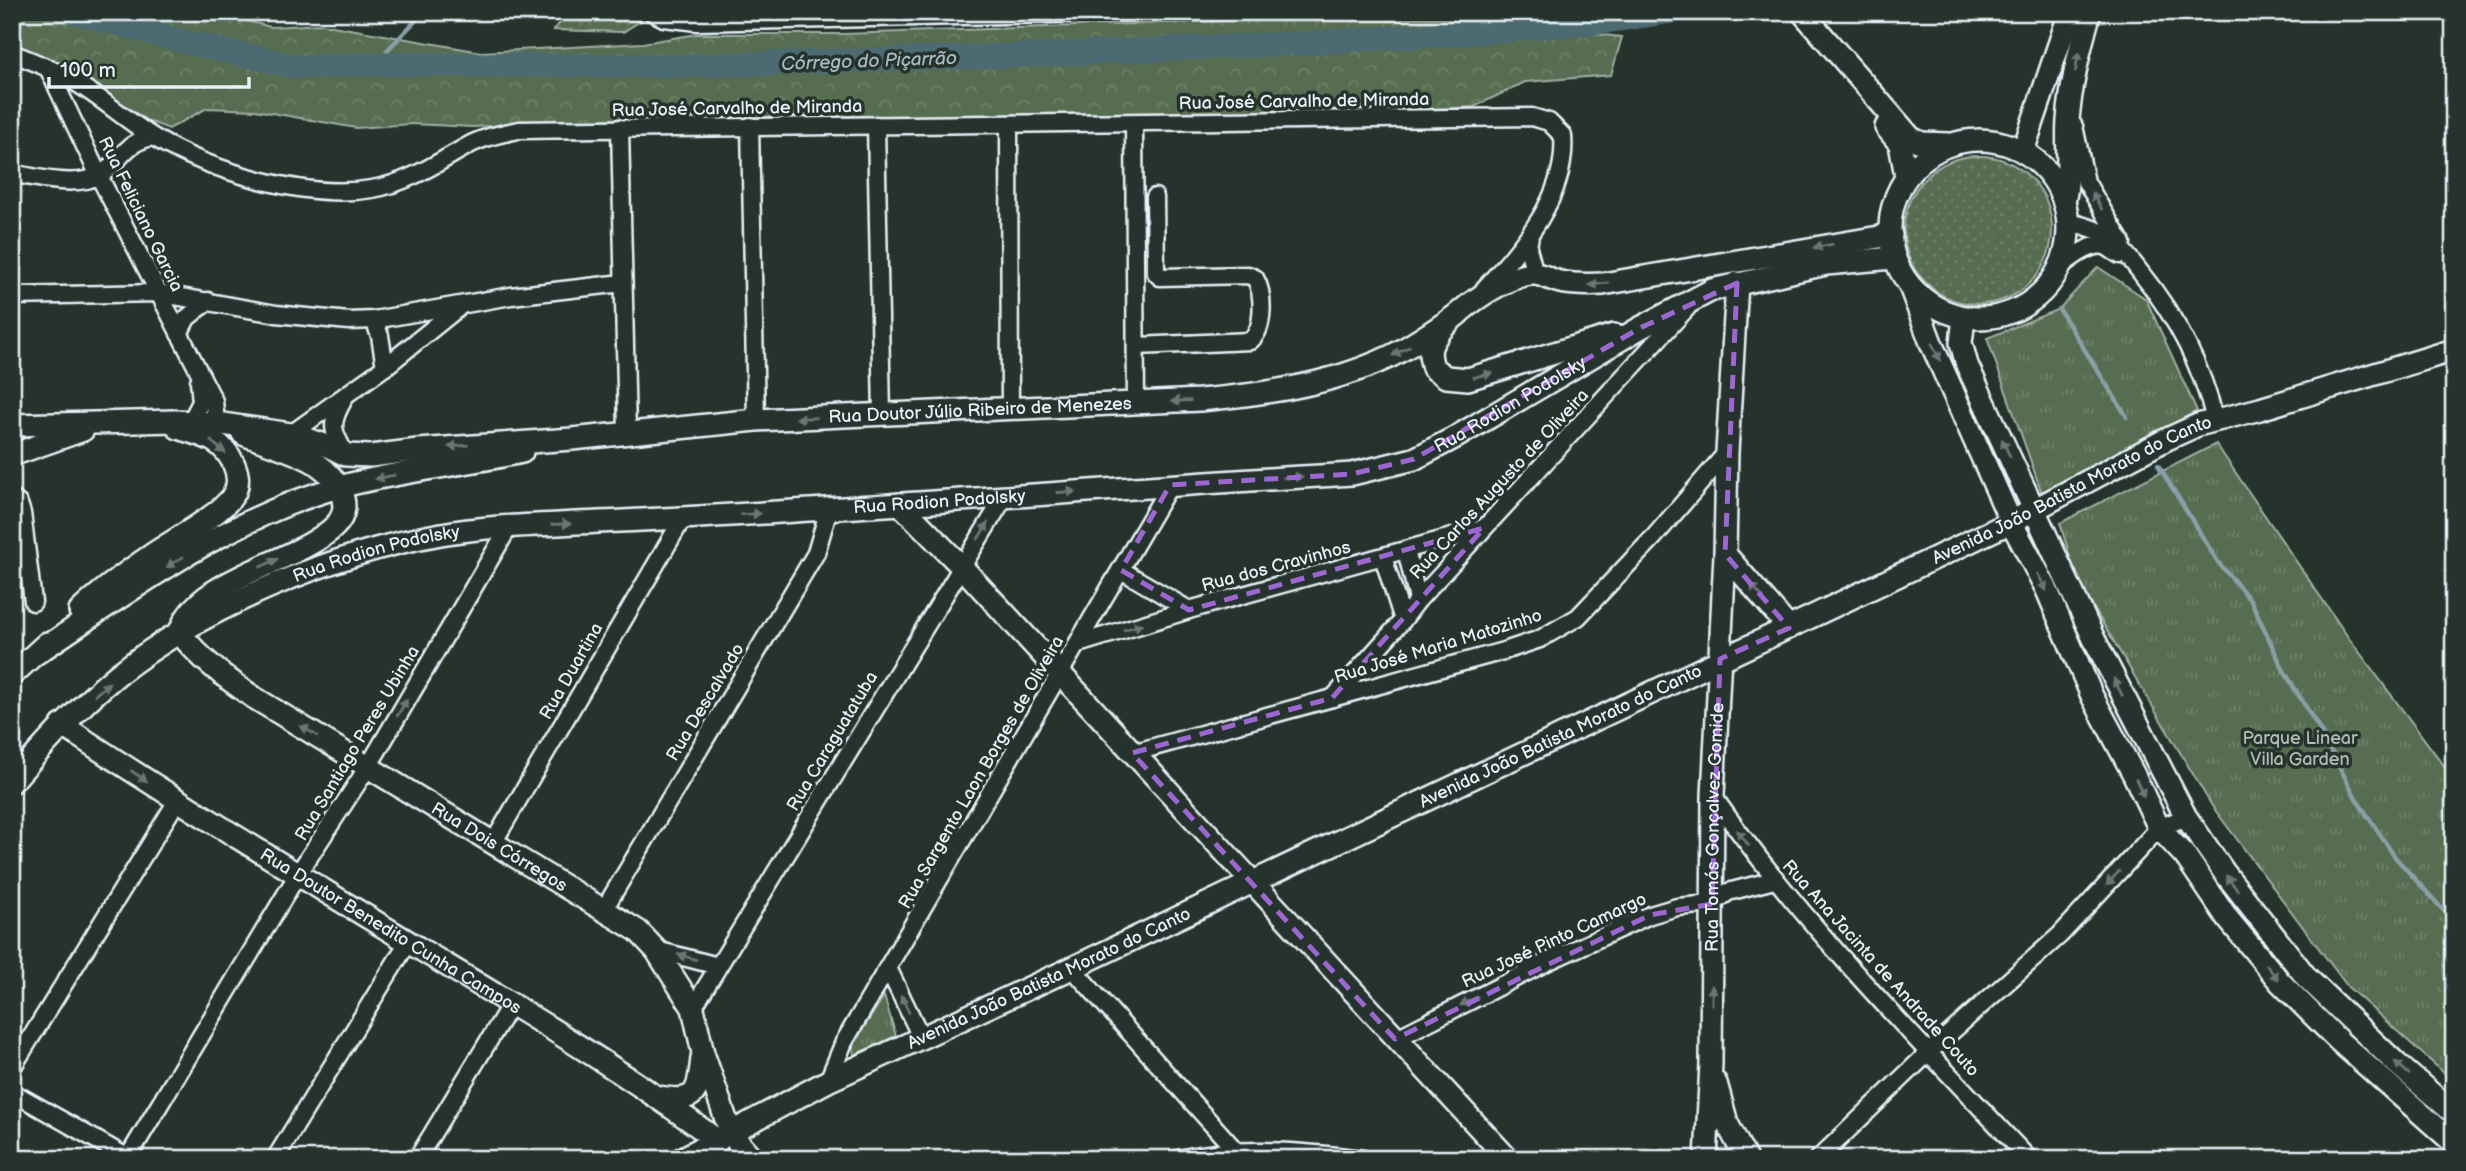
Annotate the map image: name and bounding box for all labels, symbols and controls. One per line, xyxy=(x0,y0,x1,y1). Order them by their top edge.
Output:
scale bar xyxy=(49,46,248,90)
water label: Córrego do Piçarrão xyxy=(781,47,957,76)
one-way arrow xyxy=(2072,51,2083,73)
text: 100 m xyxy=(60,58,116,83)
street label: Rua José Carvalho de Miranda xyxy=(1179,89,1429,114)
street label: Rua José Carvalho de Miranda xyxy=(612,96,862,121)
street label: Rua Feliciano Garcia xyxy=(94,133,187,295)
one-way arrow xyxy=(2091,192,2104,211)
one-way arrow xyxy=(1812,241,1834,252)
one-way arrow xyxy=(1588,278,1610,289)
one-way arrow xyxy=(1931,342,1942,363)
one-way arrow xyxy=(1390,344,1410,356)
street label: Rua Rodion Podolsky xyxy=(1431,352,1591,457)
one-way arrow xyxy=(1472,369,1494,380)
street label: Rua Carlos Augusto de Oliveira xyxy=(1406,385,1593,584)
street label: Rua Doutor Júlio Ribeiro de Menezes xyxy=(828,393,1132,428)
one-way arrow xyxy=(1169,395,1191,406)
street label: Avenida João Batista Morato do Canto xyxy=(1929,412,2214,569)
one-way arrow xyxy=(795,413,817,424)
one-way arrow xyxy=(2000,438,2012,458)
one-way arrow xyxy=(209,439,227,454)
one-way arrow xyxy=(447,441,469,452)
one-way arrow xyxy=(374,472,396,483)
one-way arrow xyxy=(1282,472,1304,483)
street label: Rua Rodion Podolsky xyxy=(853,486,1027,518)
one-way arrow xyxy=(1055,486,1077,497)
one-way arrow xyxy=(741,508,763,519)
one-way arrow xyxy=(550,519,572,530)
street label: Rua Rodion Podolsky xyxy=(290,521,462,587)
one-way arrow xyxy=(977,521,990,541)
street label: Rua dos Cravinhos xyxy=(1199,536,1353,596)
one-way arrow xyxy=(166,555,185,568)
one-way arrow xyxy=(259,557,279,569)
one-way arrow xyxy=(2037,572,2048,592)
one-way arrow xyxy=(1749,582,1765,600)
street label: Rua José Maria Matozinho xyxy=(1332,605,1545,688)
street label: Rua Duartina xyxy=(535,619,608,723)
one-way arrow xyxy=(1123,622,1144,632)
street label: Rua Sargento Laon Borges de Oliveira xyxy=(894,632,1068,912)
street label: Rua Descalvado xyxy=(662,640,749,765)
street label: Rua Santiago Peres Ubinha xyxy=(291,642,424,845)
street label: Avenida João Batista Morato do Canto xyxy=(1416,660,1705,813)
street label: Rua Caraguatatuba xyxy=(783,668,882,815)
one-way arrow xyxy=(2113,677,2124,697)
one-way arrow xyxy=(93,681,111,697)
one-way arrow xyxy=(396,698,408,718)
street label: Rua Tomás Gonçalvez Gomide xyxy=(1702,702,1729,952)
one-way arrow xyxy=(300,725,319,738)
park label: Parque Linear Villa Garden xyxy=(2242,728,2358,770)
one-way arrow xyxy=(130,769,148,783)
one-way arrow xyxy=(2135,777,2146,798)
street label: Rua Dois Córregos xyxy=(427,798,571,896)
one-way arrow xyxy=(1736,829,1750,848)
street label: Rua Doutor Benedito Cunha Campos xyxy=(256,844,525,1019)
street label: Rua Ana Jacinta de Andrade Couto xyxy=(1778,856,1983,1081)
one-way arrow xyxy=(2105,869,2121,886)
one-way arrow xyxy=(2225,874,2240,892)
street label: Rua José Pinto Camargo xyxy=(1459,888,1650,993)
street label: Avenida João Batista Morato do Canto xyxy=(904,903,1194,1054)
one-way arrow xyxy=(676,951,698,962)
one-way arrow xyxy=(2264,962,2279,980)
one-way arrow xyxy=(1706,984,1718,1006)
one-way arrow xyxy=(899,994,911,1014)
one-way arrow xyxy=(1459,996,1479,1007)
one-way arrow xyxy=(2393,1060,2411,1076)

